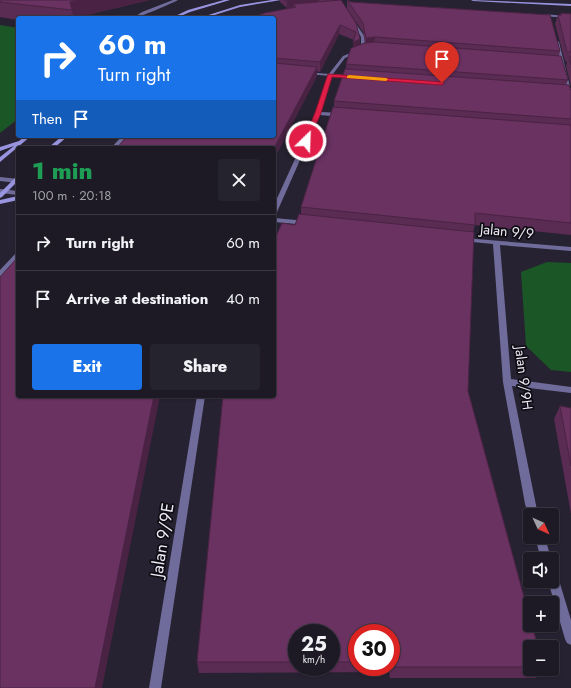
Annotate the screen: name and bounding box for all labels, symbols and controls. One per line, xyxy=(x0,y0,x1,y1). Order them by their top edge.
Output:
text: 60 m xyxy=(98,24,167,65)
icon: right xyxy=(32,32,84,84)
pin xyxy=(425,42,459,83)
icon: arrive xyxy=(431,48,453,70)
text: Turn right xyxy=(98,62,170,88)
text: Then xyxy=(32,108,62,130)
icon: arrive xyxy=(70,108,92,130)
position arrow xyxy=(285,120,327,162)
text: 1 min xyxy=(32,153,93,188)
button: close xyxy=(218,159,260,201)
text: 100 m · 20:18 xyxy=(32,186,111,205)
street label: Jalan 9/9 xyxy=(477,219,535,243)
icon: right xyxy=(32,232,54,254)
text: Turn right xyxy=(66,232,134,254)
text: 60 m xyxy=(226,232,260,254)
icon: arrive xyxy=(32,288,54,310)
text: Arrive at destination xyxy=(66,288,208,310)
text: 40 m xyxy=(226,288,260,310)
street label: Jalan 9/9H xyxy=(510,343,538,411)
button: Exit xyxy=(32,344,142,390)
button: Share xyxy=(150,344,260,390)
street label: Jalan 9/9E xyxy=(144,501,180,581)
north arrow xyxy=(523,508,559,544)
map controls xyxy=(523,508,559,676)
button: sound xyxy=(523,552,559,588)
button: + xyxy=(523,596,559,632)
speed limit sign: 30 xyxy=(348,624,400,676)
text: 25 xyxy=(301,630,327,659)
button: − xyxy=(523,640,559,676)
text: km/h xyxy=(303,652,325,667)

